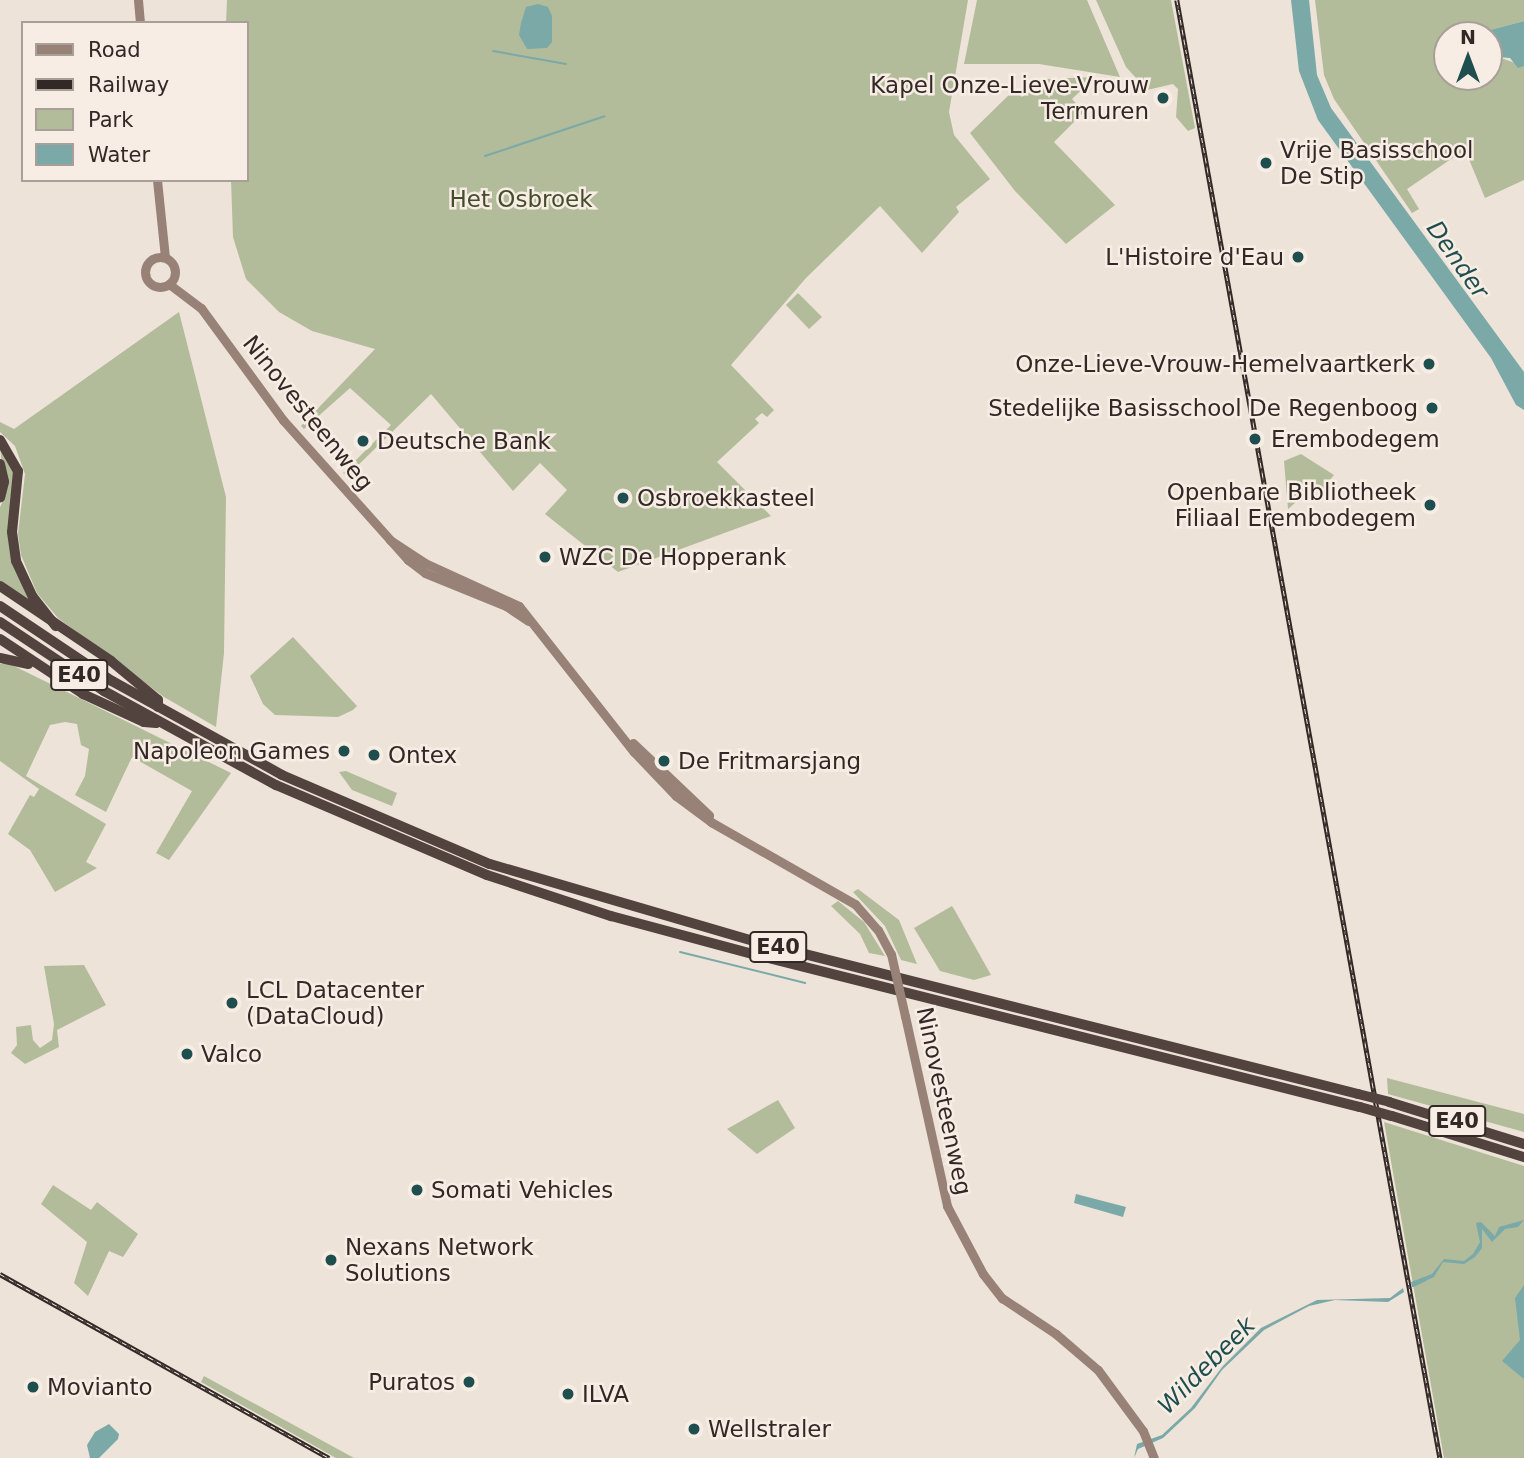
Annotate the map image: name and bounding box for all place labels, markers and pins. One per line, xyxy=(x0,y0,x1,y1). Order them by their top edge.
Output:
place label: Kapel Onze-Lieve-Vrouw Termuren xyxy=(870,71,1149,125)
marker: Kapel Onze-Lieve-Vrouw Termuren xyxy=(1155,90,1171,106)
place label: Vrije Basisschool De Stip xyxy=(1280,136,1473,190)
marker: Vrije Basisschool De Stip xyxy=(1258,155,1274,171)
place label: L'Histoire d'Eau xyxy=(1105,243,1284,271)
marker: L'Histoire d'Eau xyxy=(1290,249,1306,265)
place label: Onze-Lieve-Vrouw-Hemelvaartkerk xyxy=(1015,350,1415,378)
marker: Onze-Lieve-Vrouw-Hemelvaartkerk xyxy=(1421,356,1437,372)
place label: Stedelijke Basisschool De Regenboog xyxy=(988,394,1418,422)
marker: Stedelijke Basisschool De Regenboog xyxy=(1424,400,1440,416)
place label: Erembodegem xyxy=(1271,425,1440,453)
place label: Deutsche Bank xyxy=(377,427,551,455)
marker: Erembodegem xyxy=(1245,429,1265,449)
marker: Deutsche Bank xyxy=(355,433,371,449)
place label: Openbare Bibliotheek Filiaal Erembodegem xyxy=(1167,478,1416,532)
place label: Osbroekkasteel xyxy=(637,484,815,512)
marker: Osbroekkasteel xyxy=(615,490,631,506)
marker: Openbare Bibliotheek Filiaal Erembodegem xyxy=(1422,497,1438,513)
place label: WZC De Hopperank xyxy=(559,543,786,571)
marker: WZC De Hopperank xyxy=(537,549,553,565)
place label: Napoleon Games xyxy=(133,737,330,765)
place label: Ontex xyxy=(388,741,457,769)
marker: Napoleon Games xyxy=(336,743,352,759)
marker: Ontex xyxy=(366,747,382,763)
place label: De Fritmarsjang xyxy=(678,747,861,775)
marker: De Fritmarsjang xyxy=(656,753,672,769)
place label: LCL Datacenter (DataCloud) xyxy=(246,976,424,1030)
marker: LCL Datacenter (DataCloud) xyxy=(224,995,240,1011)
place label: Valco xyxy=(201,1040,262,1068)
marker: Valco xyxy=(179,1046,195,1062)
place label: Somati Vehicles xyxy=(431,1176,613,1204)
marker: Somati Vehicles xyxy=(409,1182,425,1198)
place label: Nexans Network Solutions xyxy=(345,1233,534,1287)
marker: Nexans Network Solutions xyxy=(323,1252,339,1268)
place label: Puratos xyxy=(368,1368,455,1396)
place label: Movianto xyxy=(47,1373,153,1401)
marker: Puratos xyxy=(461,1374,477,1390)
marker: Movianto xyxy=(25,1379,41,1395)
place label: ILVA xyxy=(582,1380,629,1408)
marker: ILVA xyxy=(560,1386,576,1402)
place label: Wellstraler xyxy=(708,1415,831,1443)
marker: Wellstraler xyxy=(686,1421,702,1437)

